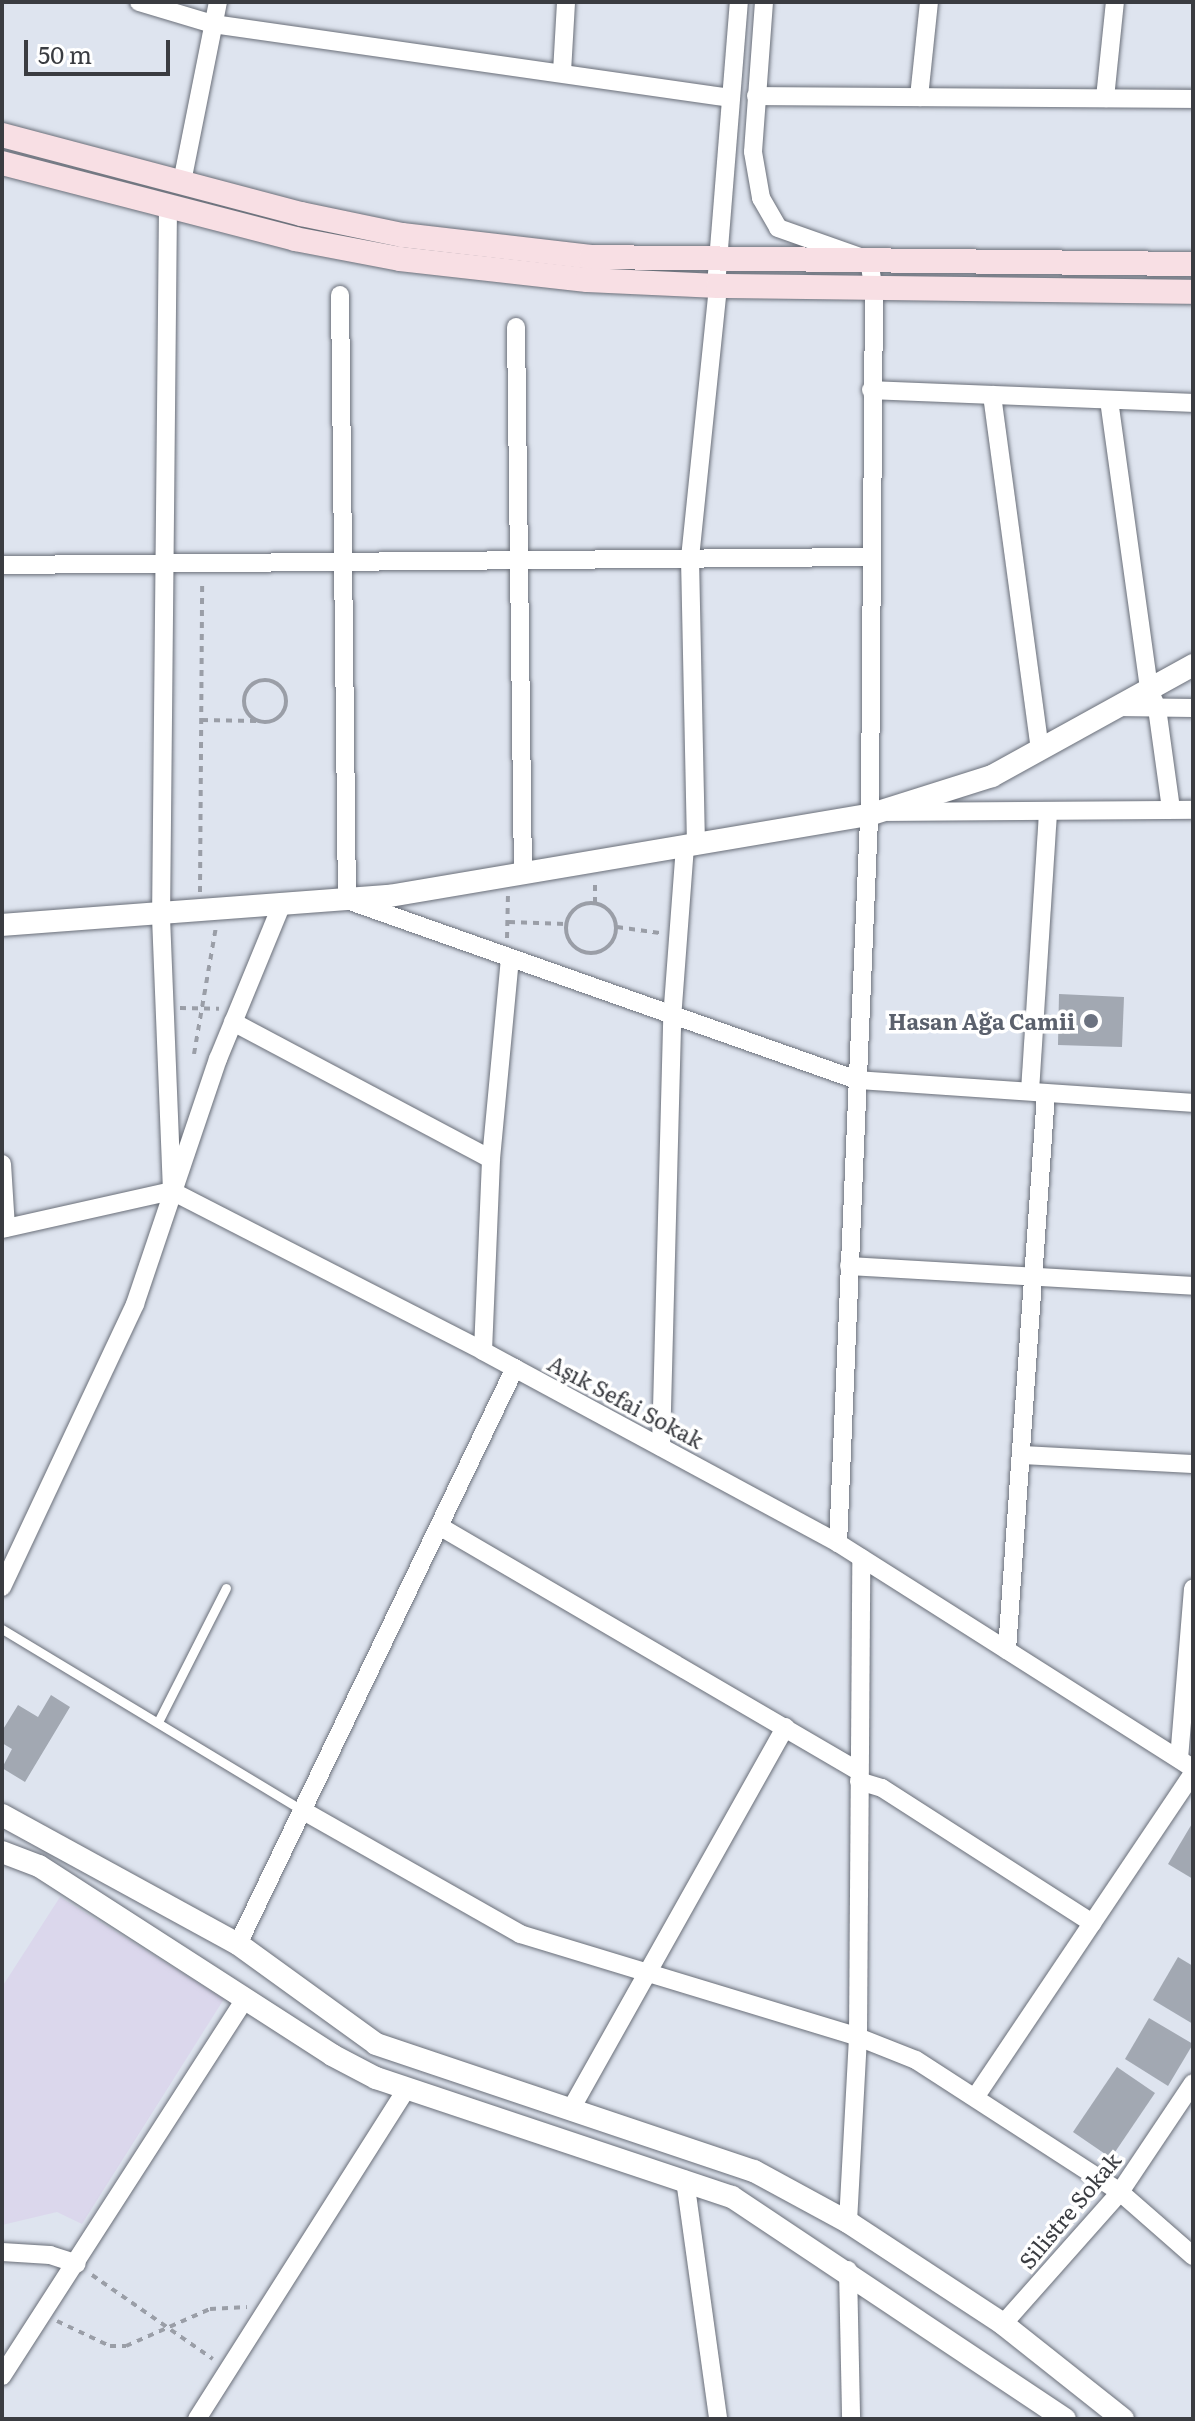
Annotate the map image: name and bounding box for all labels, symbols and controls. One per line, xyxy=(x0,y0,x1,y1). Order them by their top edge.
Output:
scale bar xyxy=(28,24,174,74)
text: 50 m xyxy=(38,36,92,71)
place label: Hasan Ağa Camii xyxy=(888,1008,1075,1034)
marker: Hasan Ağa Camii xyxy=(1082,1012,1100,1030)
street label: Aşık Sefai Sokak xyxy=(544,1349,708,1453)
street label: Silistre Sokak xyxy=(1013,2146,1125,2274)

